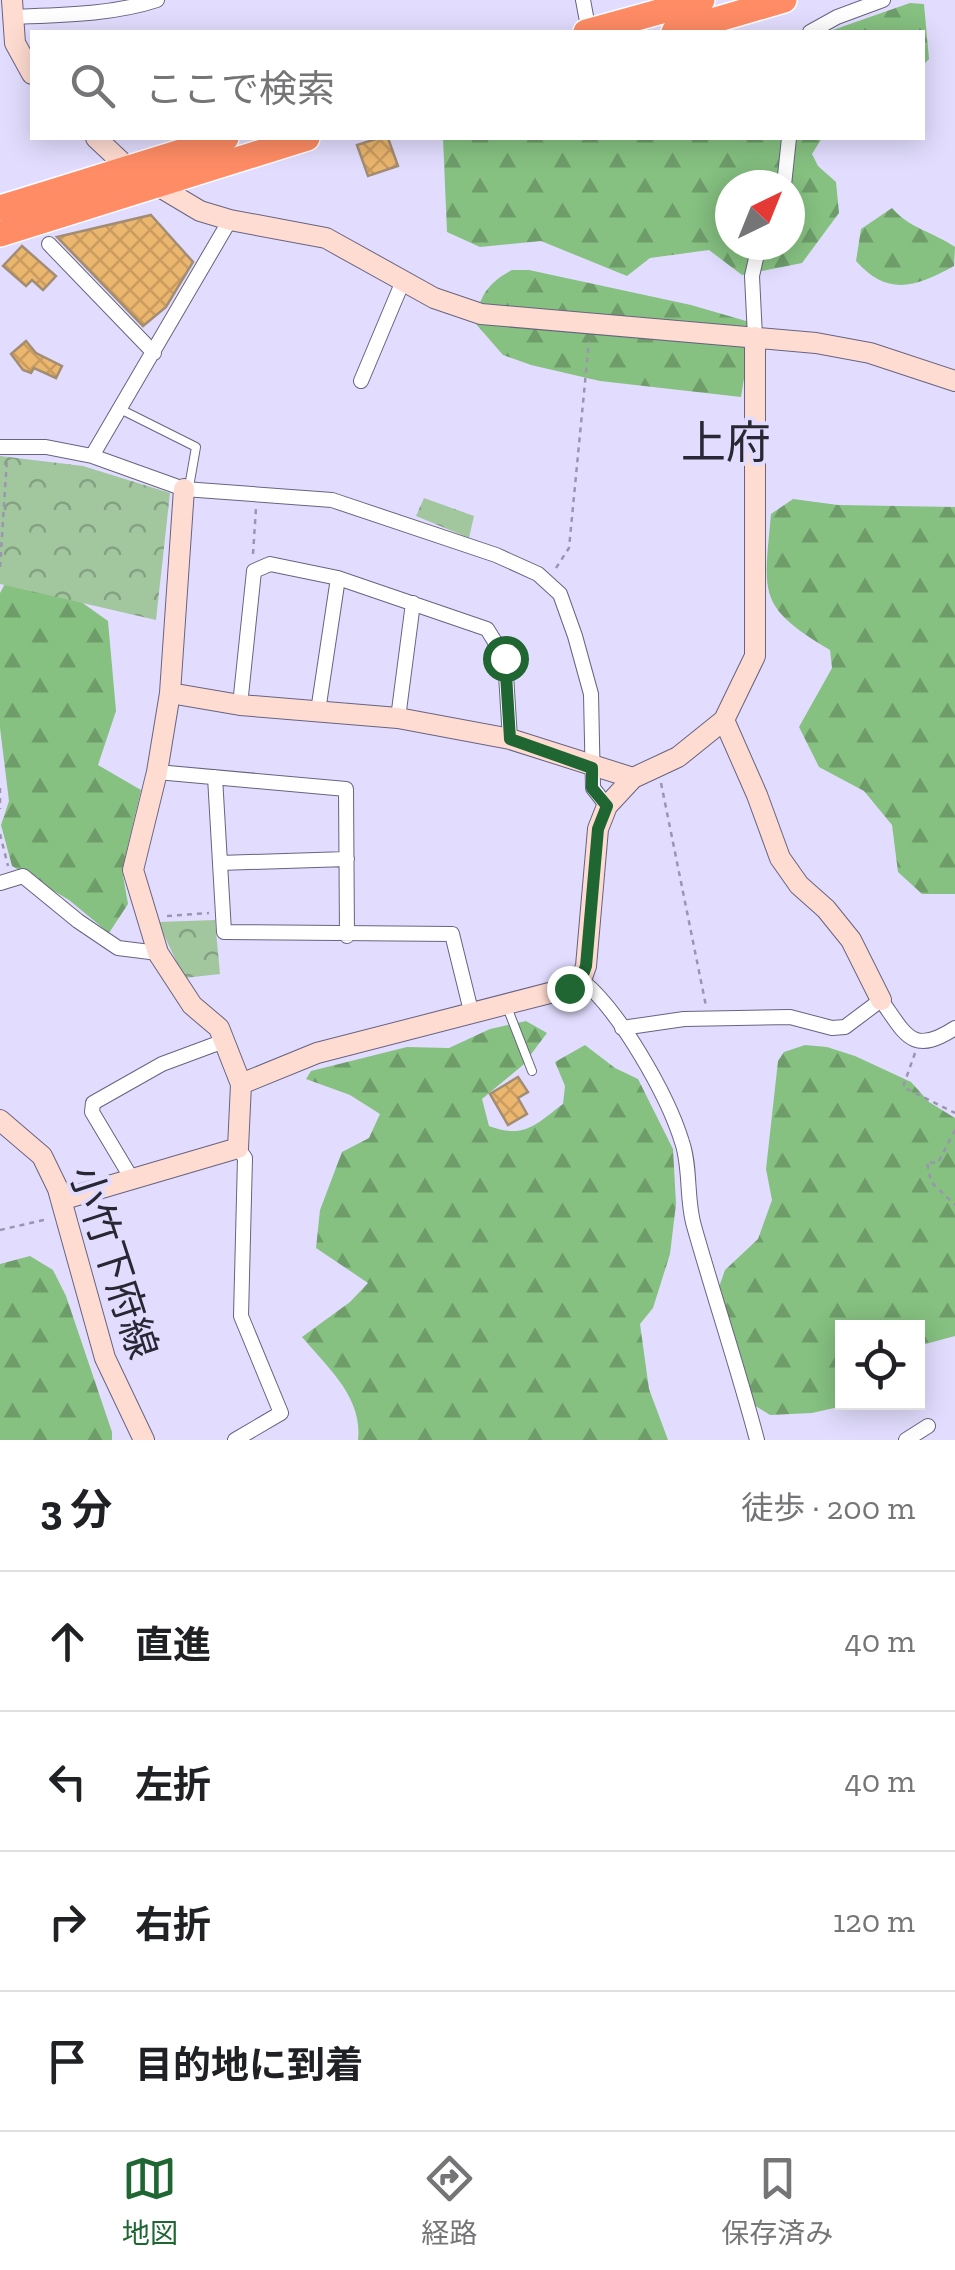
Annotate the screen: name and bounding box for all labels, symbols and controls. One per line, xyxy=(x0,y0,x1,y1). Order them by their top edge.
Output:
search box xyxy=(30,30,925,140)
icon: search xyxy=(65,58,120,113)
text: ここで検索 xyxy=(145,66,335,112)
north arrow xyxy=(715,170,805,260)
district label: 上府 xyxy=(681,416,771,470)
route start xyxy=(483,636,529,682)
route end xyxy=(547,966,593,1012)
street label: 小竹下府線 xyxy=(60,1159,168,1365)
map controls xyxy=(835,1320,925,1410)
button: locate xyxy=(835,1320,925,1410)
text: 3 分 xyxy=(40,1484,112,1535)
text: 徒歩 · 200 m xyxy=(741,1489,915,1527)
icon: ahead xyxy=(40,1614,95,1669)
text: 直進 xyxy=(135,1622,211,1668)
text: 40 m xyxy=(844,1622,915,1660)
icon: left xyxy=(40,1754,95,1809)
text: 左折 xyxy=(135,1762,211,1808)
text: 40 m xyxy=(844,1762,915,1800)
icon: right xyxy=(40,1894,95,1949)
text: 右折 xyxy=(135,1902,211,1948)
text: 120 m xyxy=(833,1902,915,1940)
icon: arrive xyxy=(40,2034,95,2089)
text: 目的地に到着 xyxy=(135,2042,363,2088)
tab: 地図 xyxy=(122,2151,178,2251)
tab: 経路 xyxy=(421,2151,477,2251)
tab: 保存済み xyxy=(721,2151,833,2251)

